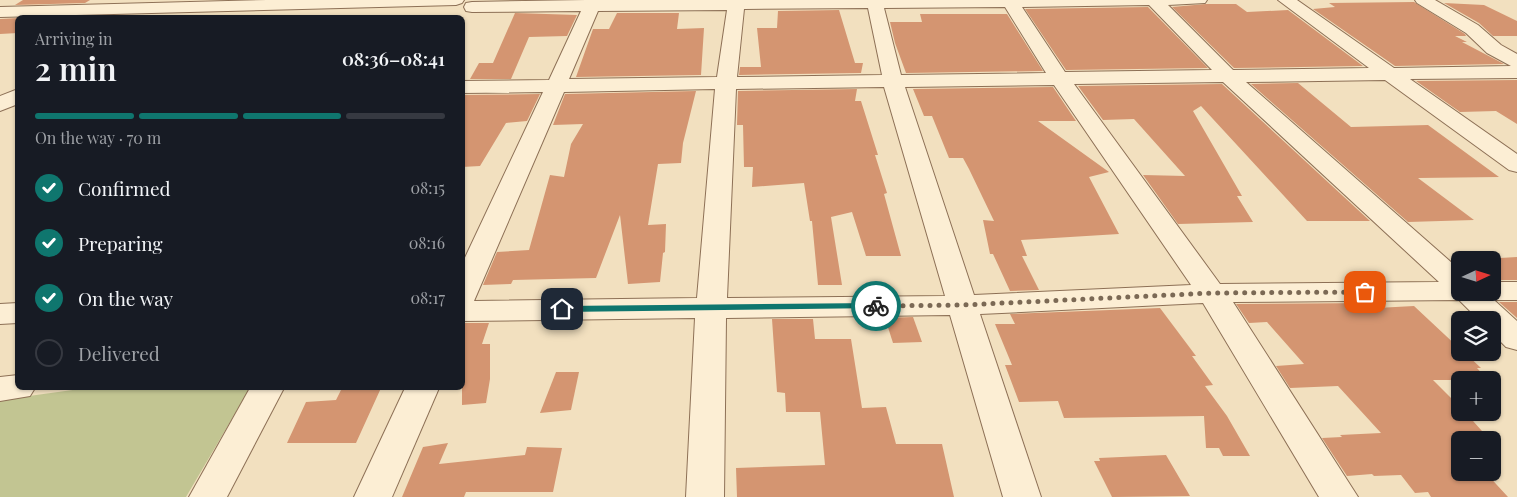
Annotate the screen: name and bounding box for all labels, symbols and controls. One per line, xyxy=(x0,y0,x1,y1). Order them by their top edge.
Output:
text: Arriving in xyxy=(35,28,113,49)
text: 08:36–08:41 xyxy=(342,45,445,71)
text: 2 min xyxy=(35,46,117,89)
text: On the way · 70 m xyxy=(35,127,161,148)
icon: check xyxy=(35,174,63,202)
text: Confirmed xyxy=(78,175,171,201)
text: 08:15 xyxy=(410,177,445,198)
icon: check xyxy=(35,229,63,257)
text: Preparing xyxy=(78,230,163,256)
text: 08:16 xyxy=(409,232,445,253)
north arrow xyxy=(1451,251,1501,301)
map controls xyxy=(1451,251,1501,481)
pin xyxy=(1344,271,1386,313)
icon: bag xyxy=(1351,278,1379,306)
courier xyxy=(851,281,901,331)
icon: check xyxy=(35,284,63,312)
text: On the way xyxy=(78,285,173,311)
text: 08:17 xyxy=(410,287,445,308)
pin xyxy=(541,288,583,330)
icon: bike xyxy=(862,292,890,320)
icon: home xyxy=(548,295,576,323)
button: layers xyxy=(1451,311,1501,361)
text: Delivered xyxy=(78,340,160,366)
button: + xyxy=(1451,371,1501,421)
button: − xyxy=(1451,431,1501,481)

